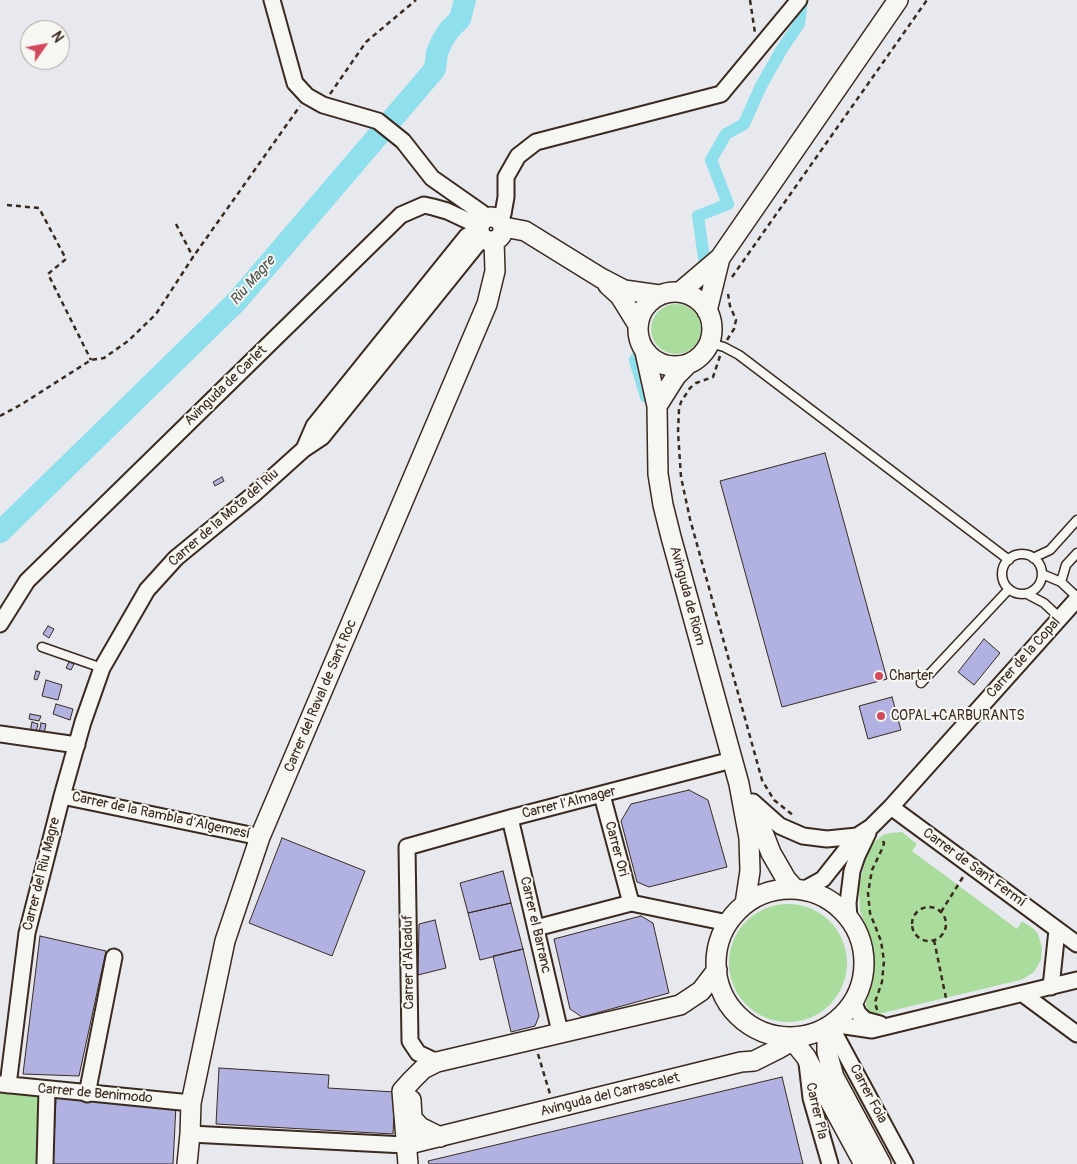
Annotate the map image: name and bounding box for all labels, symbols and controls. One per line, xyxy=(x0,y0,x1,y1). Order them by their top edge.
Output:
north arrow xyxy=(20,20,70,70)
text: N xyxy=(47,29,67,46)
water label: Riu Magre xyxy=(227,252,279,310)
street label: Avinguda de Carlet xyxy=(181,342,271,430)
street label: Carrer de la Mota del Riu xyxy=(166,466,282,570)
street label: Avinguda de Riom xyxy=(666,544,708,648)
street label: Carrer de la Copal xyxy=(984,614,1064,702)
street label: Carrer del Raval de Sant Roc xyxy=(281,617,361,775)
place label: Charter xyxy=(889,668,933,684)
marker: Charter xyxy=(873,670,885,682)
place label: COPAL+CARBURANTS xyxy=(891,708,1025,724)
marker: COPAL+CARBURANTS xyxy=(875,710,887,722)
street label: Carrer l'Almager xyxy=(520,783,618,823)
street label: Carrer de la Rambla d'Algemesí xyxy=(70,789,252,843)
street label: Carrer del Riu Magre xyxy=(20,816,64,932)
street label: Carrer Ori xyxy=(601,820,631,878)
street label: Carrer de Sant Fermí xyxy=(919,825,1029,911)
street label: Carrer el Barranc xyxy=(516,875,554,975)
street label: Carrer d'Alcaduf xyxy=(400,914,418,1010)
street label: Carrer Foia xyxy=(846,1062,890,1126)
street label: Avinguda del Carrascalet xyxy=(539,1070,681,1120)
street label: Carrer de Benimodo xyxy=(37,1081,153,1107)
street label: Carrer Pla xyxy=(801,1081,831,1141)

